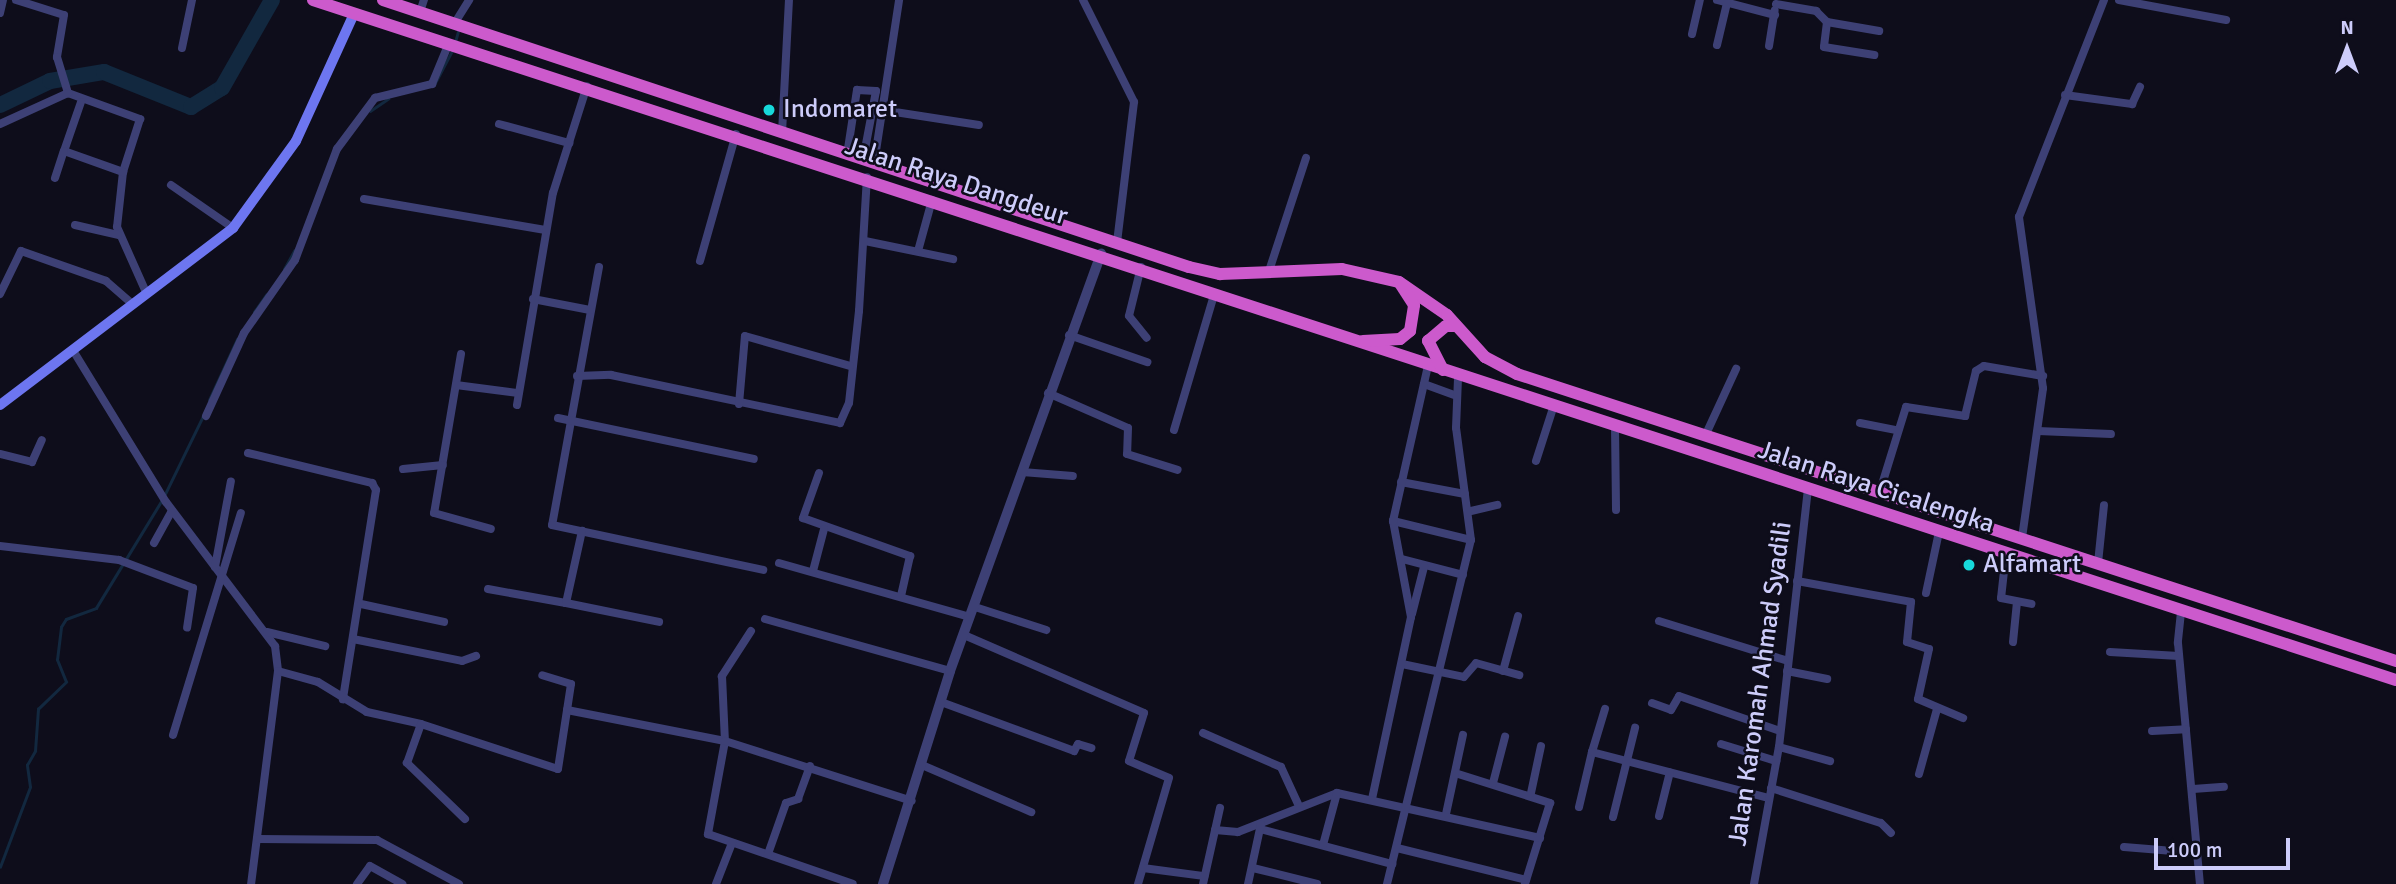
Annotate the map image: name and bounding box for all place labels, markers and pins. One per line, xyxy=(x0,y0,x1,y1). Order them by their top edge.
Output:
place label: Indomaret xyxy=(783,94,897,126)
marker: Indomaret xyxy=(761,102,777,118)
place label: Alfamart xyxy=(1983,549,2081,581)
marker: Alfamart xyxy=(1961,557,1977,573)

